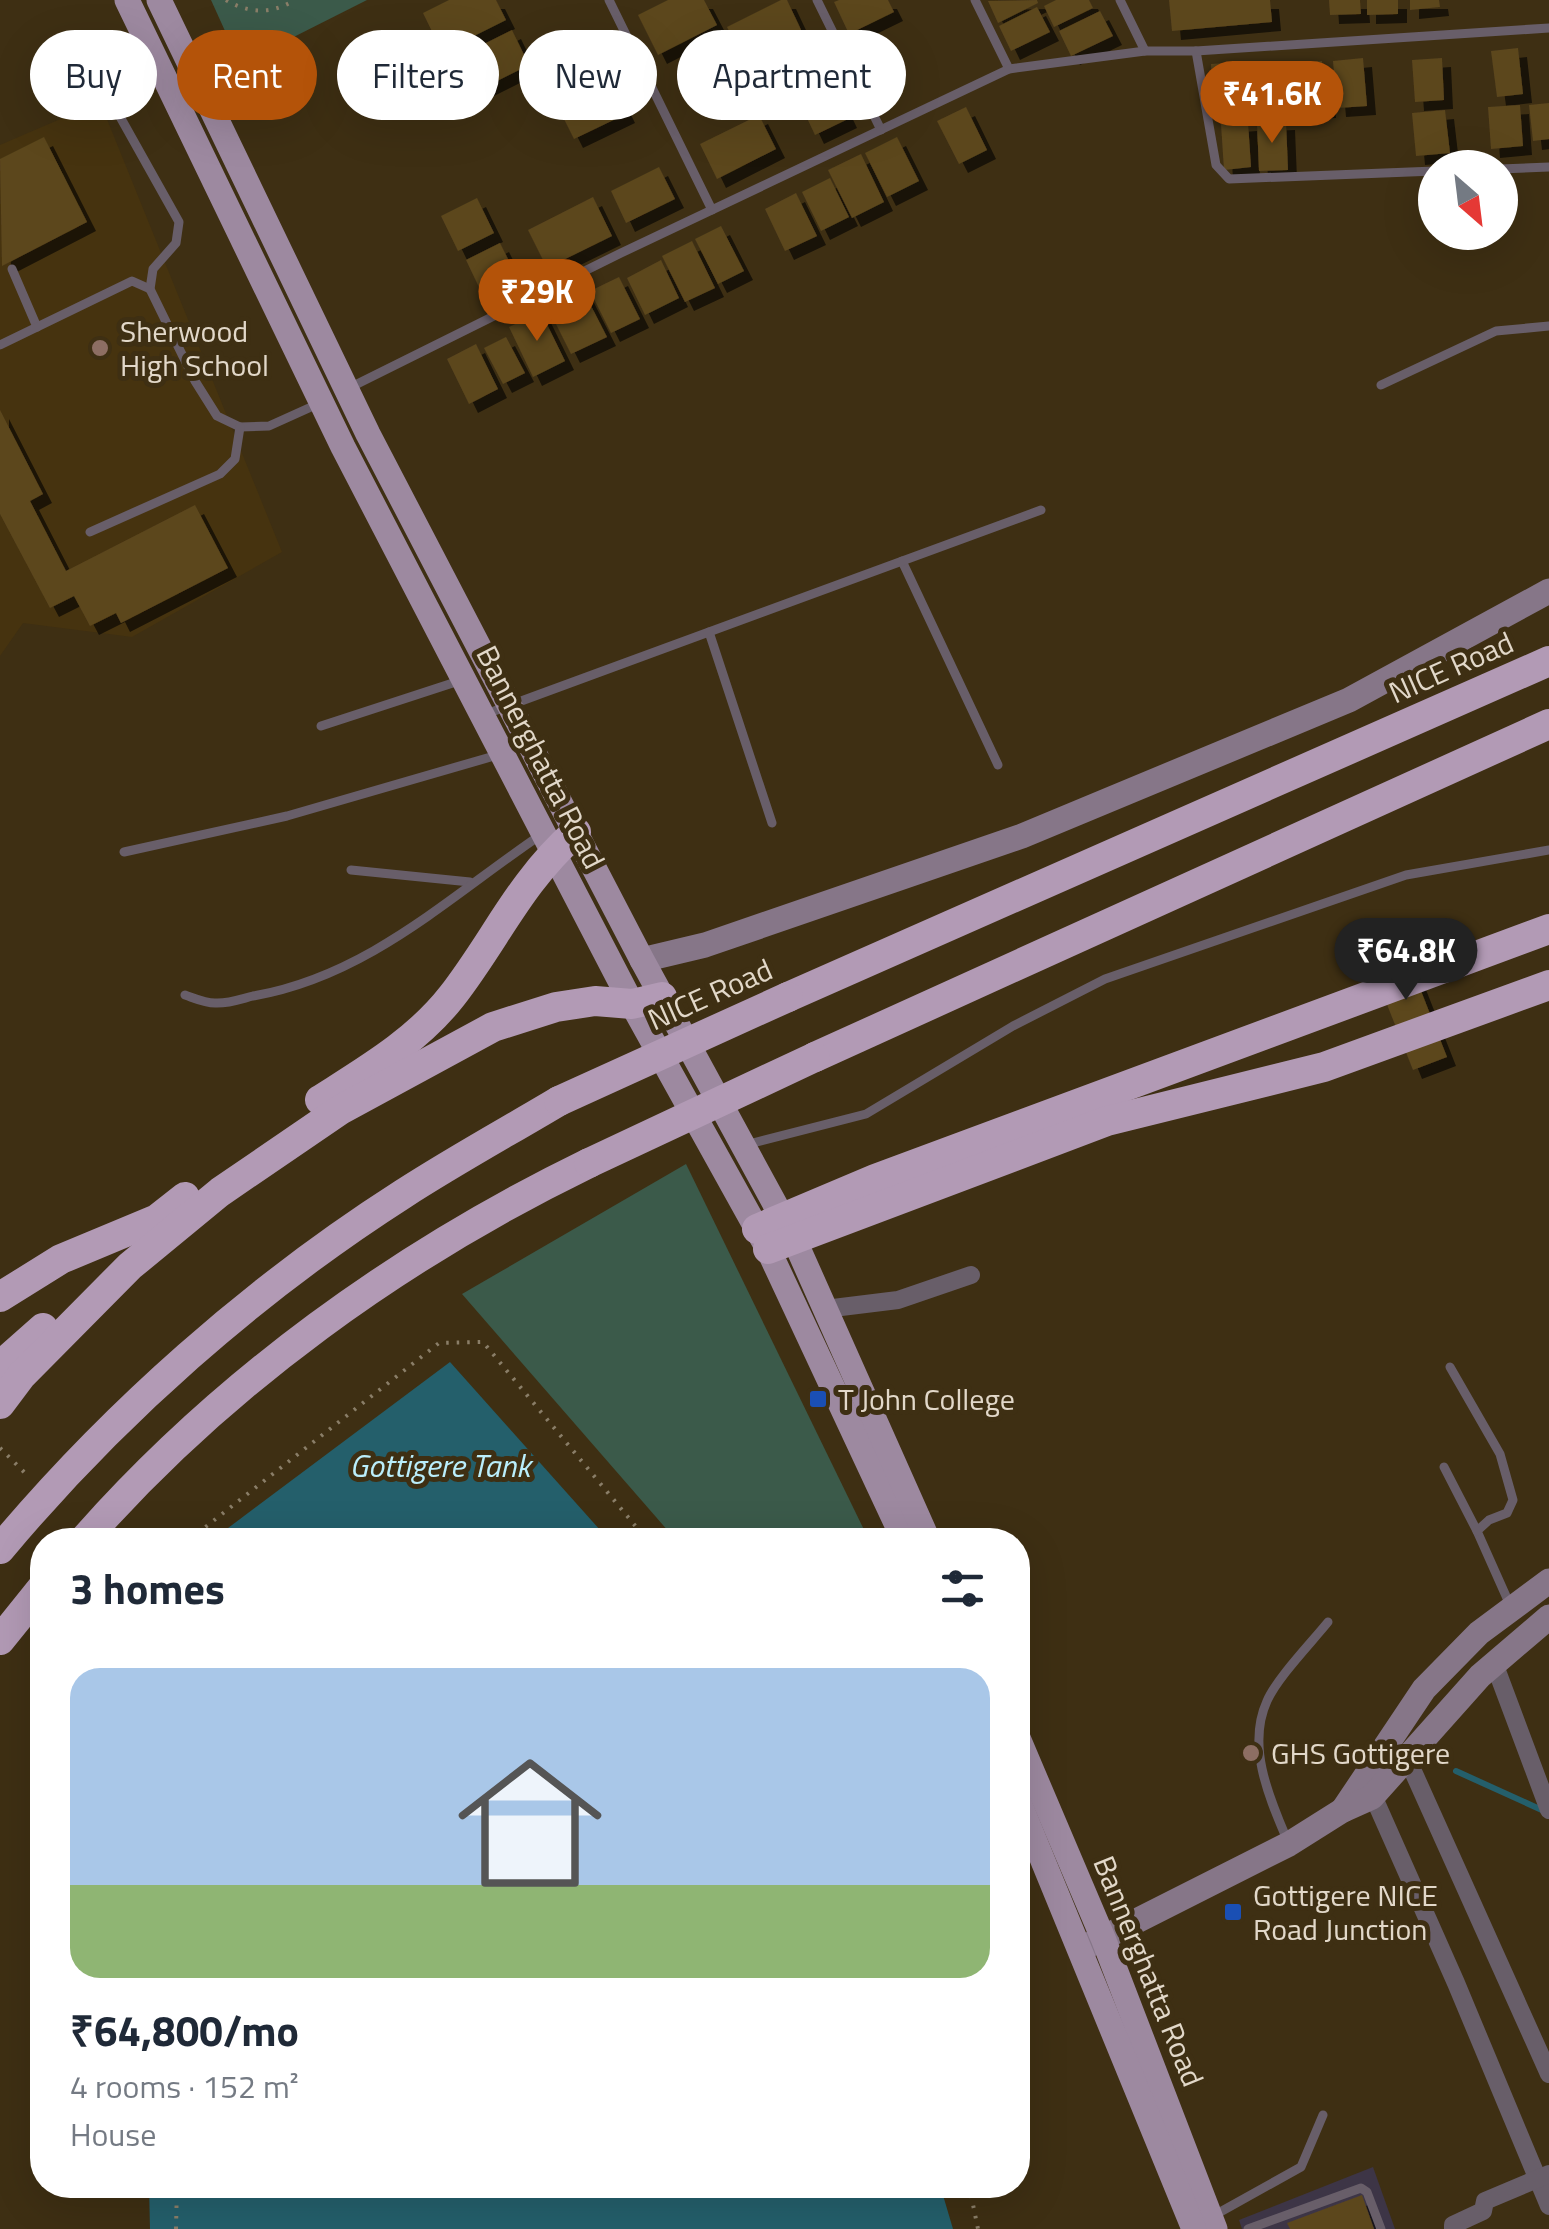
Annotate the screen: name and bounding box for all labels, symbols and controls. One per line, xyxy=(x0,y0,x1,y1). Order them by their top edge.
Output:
chip: Buy xyxy=(30,30,157,120)
chip: Rent xyxy=(177,30,317,120)
chip: Filters xyxy=(337,30,499,120)
chip: New xyxy=(519,30,657,120)
chip: Apartment xyxy=(677,30,906,120)
pin: ₹41.6K xyxy=(1191,61,1353,146)
text: ₹41.6K xyxy=(1222,69,1322,117)
north arrow xyxy=(1418,150,1518,250)
map controls xyxy=(1418,150,1518,250)
pin: ₹29K xyxy=(478,259,596,344)
text: ₹29K xyxy=(500,267,574,315)
place label: Sherwood High School xyxy=(120,308,269,388)
marker: Sherwood High School xyxy=(89,337,111,359)
street label: NICE Road xyxy=(1381,619,1521,715)
street label: Bannerghatta Road xyxy=(465,637,617,877)
pin: ₹64.8K xyxy=(1325,918,1487,1003)
text: ₹64.8K xyxy=(1356,926,1456,974)
street label: NICE Road xyxy=(640,946,780,1042)
place label: T John College xyxy=(838,1376,1015,1422)
marker: T John College xyxy=(807,1388,829,1410)
water label: Gottigere Tank xyxy=(350,1441,534,1489)
text: 3 homes xyxy=(70,1556,225,1620)
icon: filters xyxy=(935,1561,990,1616)
place label: GHS Gottigere xyxy=(1271,1730,1450,1776)
icon: home xyxy=(440,1733,620,1913)
marker: GHS Gottigere xyxy=(1240,1742,1262,1764)
street label: Bannerghatta Road xyxy=(1082,1849,1216,2093)
place label: Gottigere NICE Road Junction xyxy=(1253,1872,1438,1952)
marker: Gottigere NICE Road Junction xyxy=(1222,1901,1244,1923)
text: ₹64,800/mo xyxy=(70,1998,299,2062)
text: 4 rooms · 152 m² xyxy=(70,2062,299,2110)
text: House xyxy=(70,2110,156,2158)

